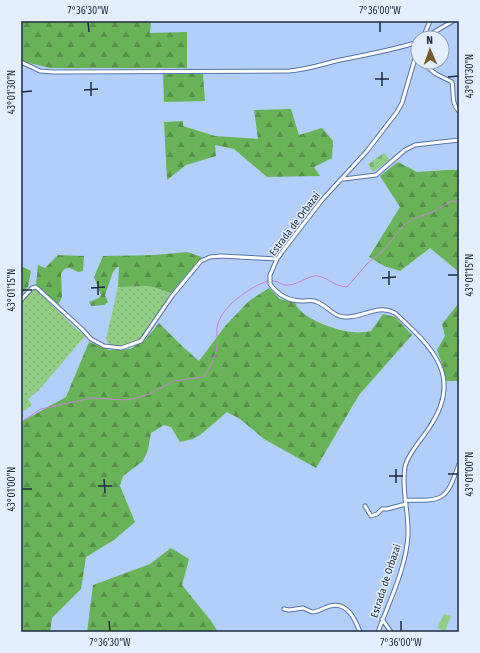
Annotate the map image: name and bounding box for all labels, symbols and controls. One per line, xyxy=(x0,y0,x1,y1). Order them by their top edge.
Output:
text: 7°36'30"W xyxy=(67,5,109,17)
text: 7°36'00"W xyxy=(359,5,401,17)
north arrow xyxy=(410,30,450,70)
text: N xyxy=(426,34,433,47)
text: 43°01'30"N xyxy=(464,54,476,98)
text: 43°01'30"N xyxy=(6,70,18,114)
street label: Estrada de Orbazai xyxy=(267,190,323,258)
text: 43°01'15"N xyxy=(464,254,476,296)
text: 43°01'15"N xyxy=(6,269,18,311)
text: 43°01'00"N xyxy=(464,452,476,496)
text: 43°01'00"N xyxy=(6,467,18,511)
street label: Estrada de Orbazai xyxy=(368,543,404,619)
text: 7°36'30"W xyxy=(89,637,131,649)
text: 7°36'00"W xyxy=(380,637,422,649)

